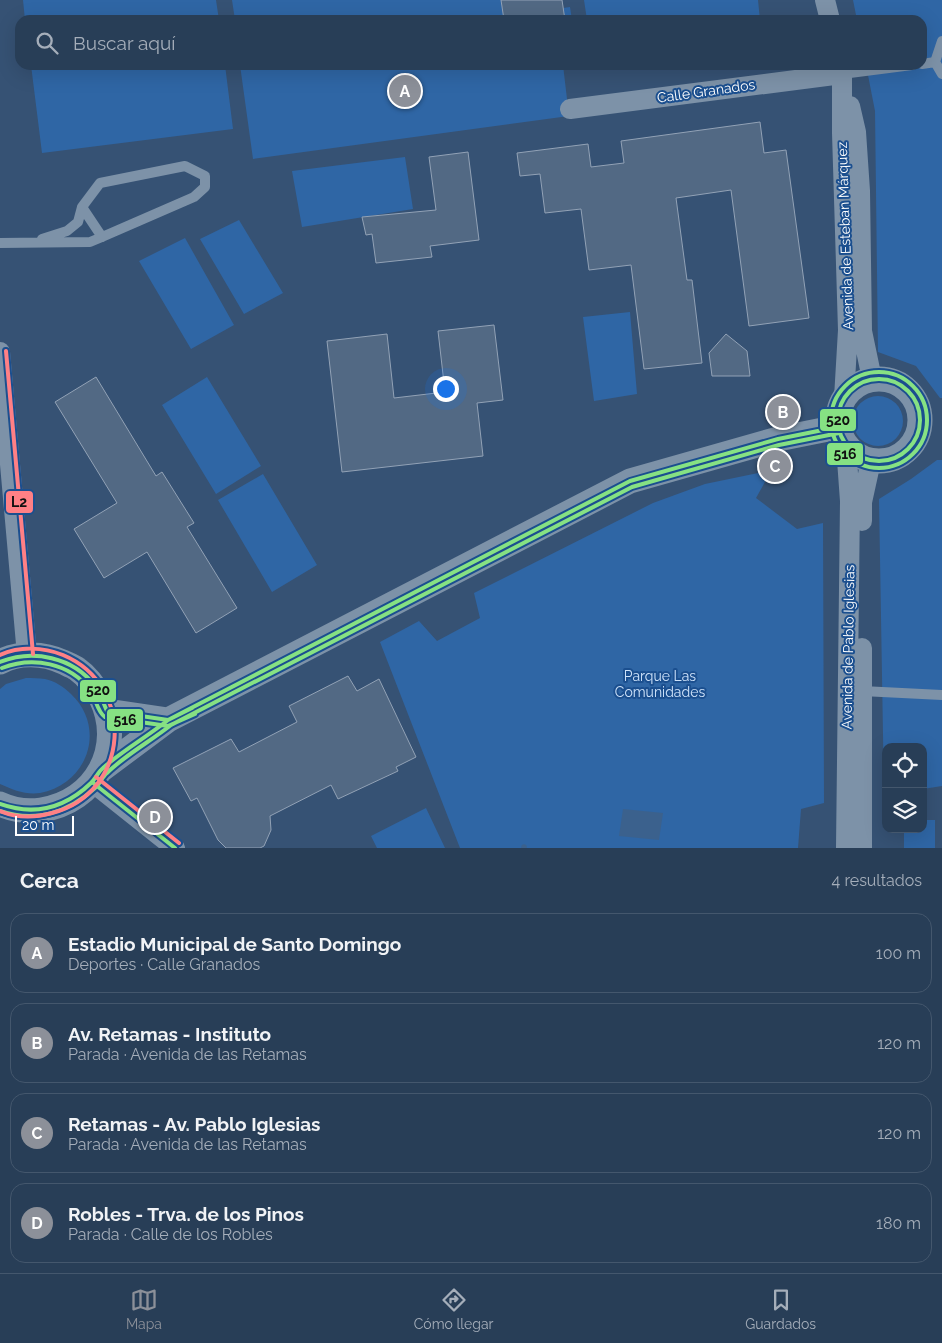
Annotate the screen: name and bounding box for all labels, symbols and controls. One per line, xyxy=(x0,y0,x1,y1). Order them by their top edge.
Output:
search box xyxy=(15,15,927,70)
icon: search xyxy=(33,29,61,57)
text: Buscar aquí xyxy=(73,32,175,54)
pin: A xyxy=(389,72,421,110)
street label: Calle Granados xyxy=(656,76,756,106)
street label: Avenida de Esteban Márquez xyxy=(834,141,856,331)
your location xyxy=(433,376,459,402)
pin: B xyxy=(767,393,799,431)
line badge: 520 xyxy=(819,408,857,432)
text: 520 xyxy=(826,412,850,428)
line badge: 516 xyxy=(826,442,864,466)
text: 516 xyxy=(833,446,857,462)
pin: C xyxy=(759,447,791,485)
line badge: L2 xyxy=(5,490,34,514)
text: L2 xyxy=(11,494,27,510)
street label: Avenida de Pablo Iglesias xyxy=(839,564,857,730)
park label: Parque Las Comunidades xyxy=(615,668,705,700)
line badge: 520 xyxy=(79,679,117,703)
text: 520 xyxy=(86,682,110,698)
line badge: 516 xyxy=(106,708,144,732)
text: 516 xyxy=(113,712,137,728)
map controls xyxy=(882,743,927,833)
button: locate xyxy=(882,743,927,788)
button: layers xyxy=(882,788,927,833)
pin: D xyxy=(139,798,171,836)
scale bar xyxy=(15,813,74,836)
text: 20 m xyxy=(22,817,54,833)
text: Cerca xyxy=(20,868,79,893)
text: 4 resultados xyxy=(832,871,922,890)
text: Estadio Municipal de Santo Domingo xyxy=(68,933,401,955)
text: A xyxy=(32,944,42,963)
text: 100 m xyxy=(876,944,921,963)
text: Deportes · Calle Granados xyxy=(68,955,260,974)
text: Av. Retamas - Instituto xyxy=(68,1023,271,1045)
text: B xyxy=(32,1034,42,1053)
text: 120 m xyxy=(877,1034,921,1053)
text: Parada · Avenida de las Retamas xyxy=(68,1045,307,1064)
text: Retamas - Av. Pablo Iglesias xyxy=(68,1113,320,1135)
text: C xyxy=(32,1124,42,1143)
text: 120 m xyxy=(877,1124,921,1143)
text: Parada · Avenida de las Retamas xyxy=(68,1135,307,1154)
text: Robles - Trva. de los Pinos xyxy=(68,1203,304,1225)
text: D xyxy=(31,1214,43,1233)
text: 180 m xyxy=(876,1214,921,1233)
text: Parada · Calle de los Robles xyxy=(68,1225,273,1244)
tab: Mapa xyxy=(126,1286,162,1332)
tab: Cómo llegar xyxy=(414,1286,493,1332)
tab: Guardados xyxy=(745,1286,816,1332)

